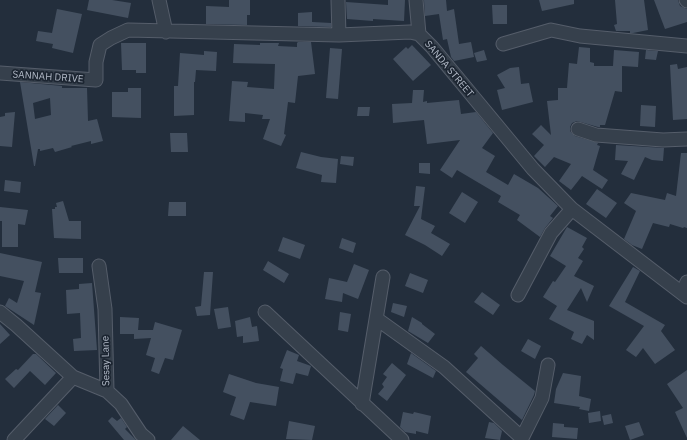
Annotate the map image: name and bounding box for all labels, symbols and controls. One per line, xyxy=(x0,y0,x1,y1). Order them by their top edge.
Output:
street label: SANDA STREET xyxy=(422,38,476,100)
street label: SANNAH DRIVE xyxy=(12,69,84,85)
street label: Sesay Lane xyxy=(100,336,112,386)

